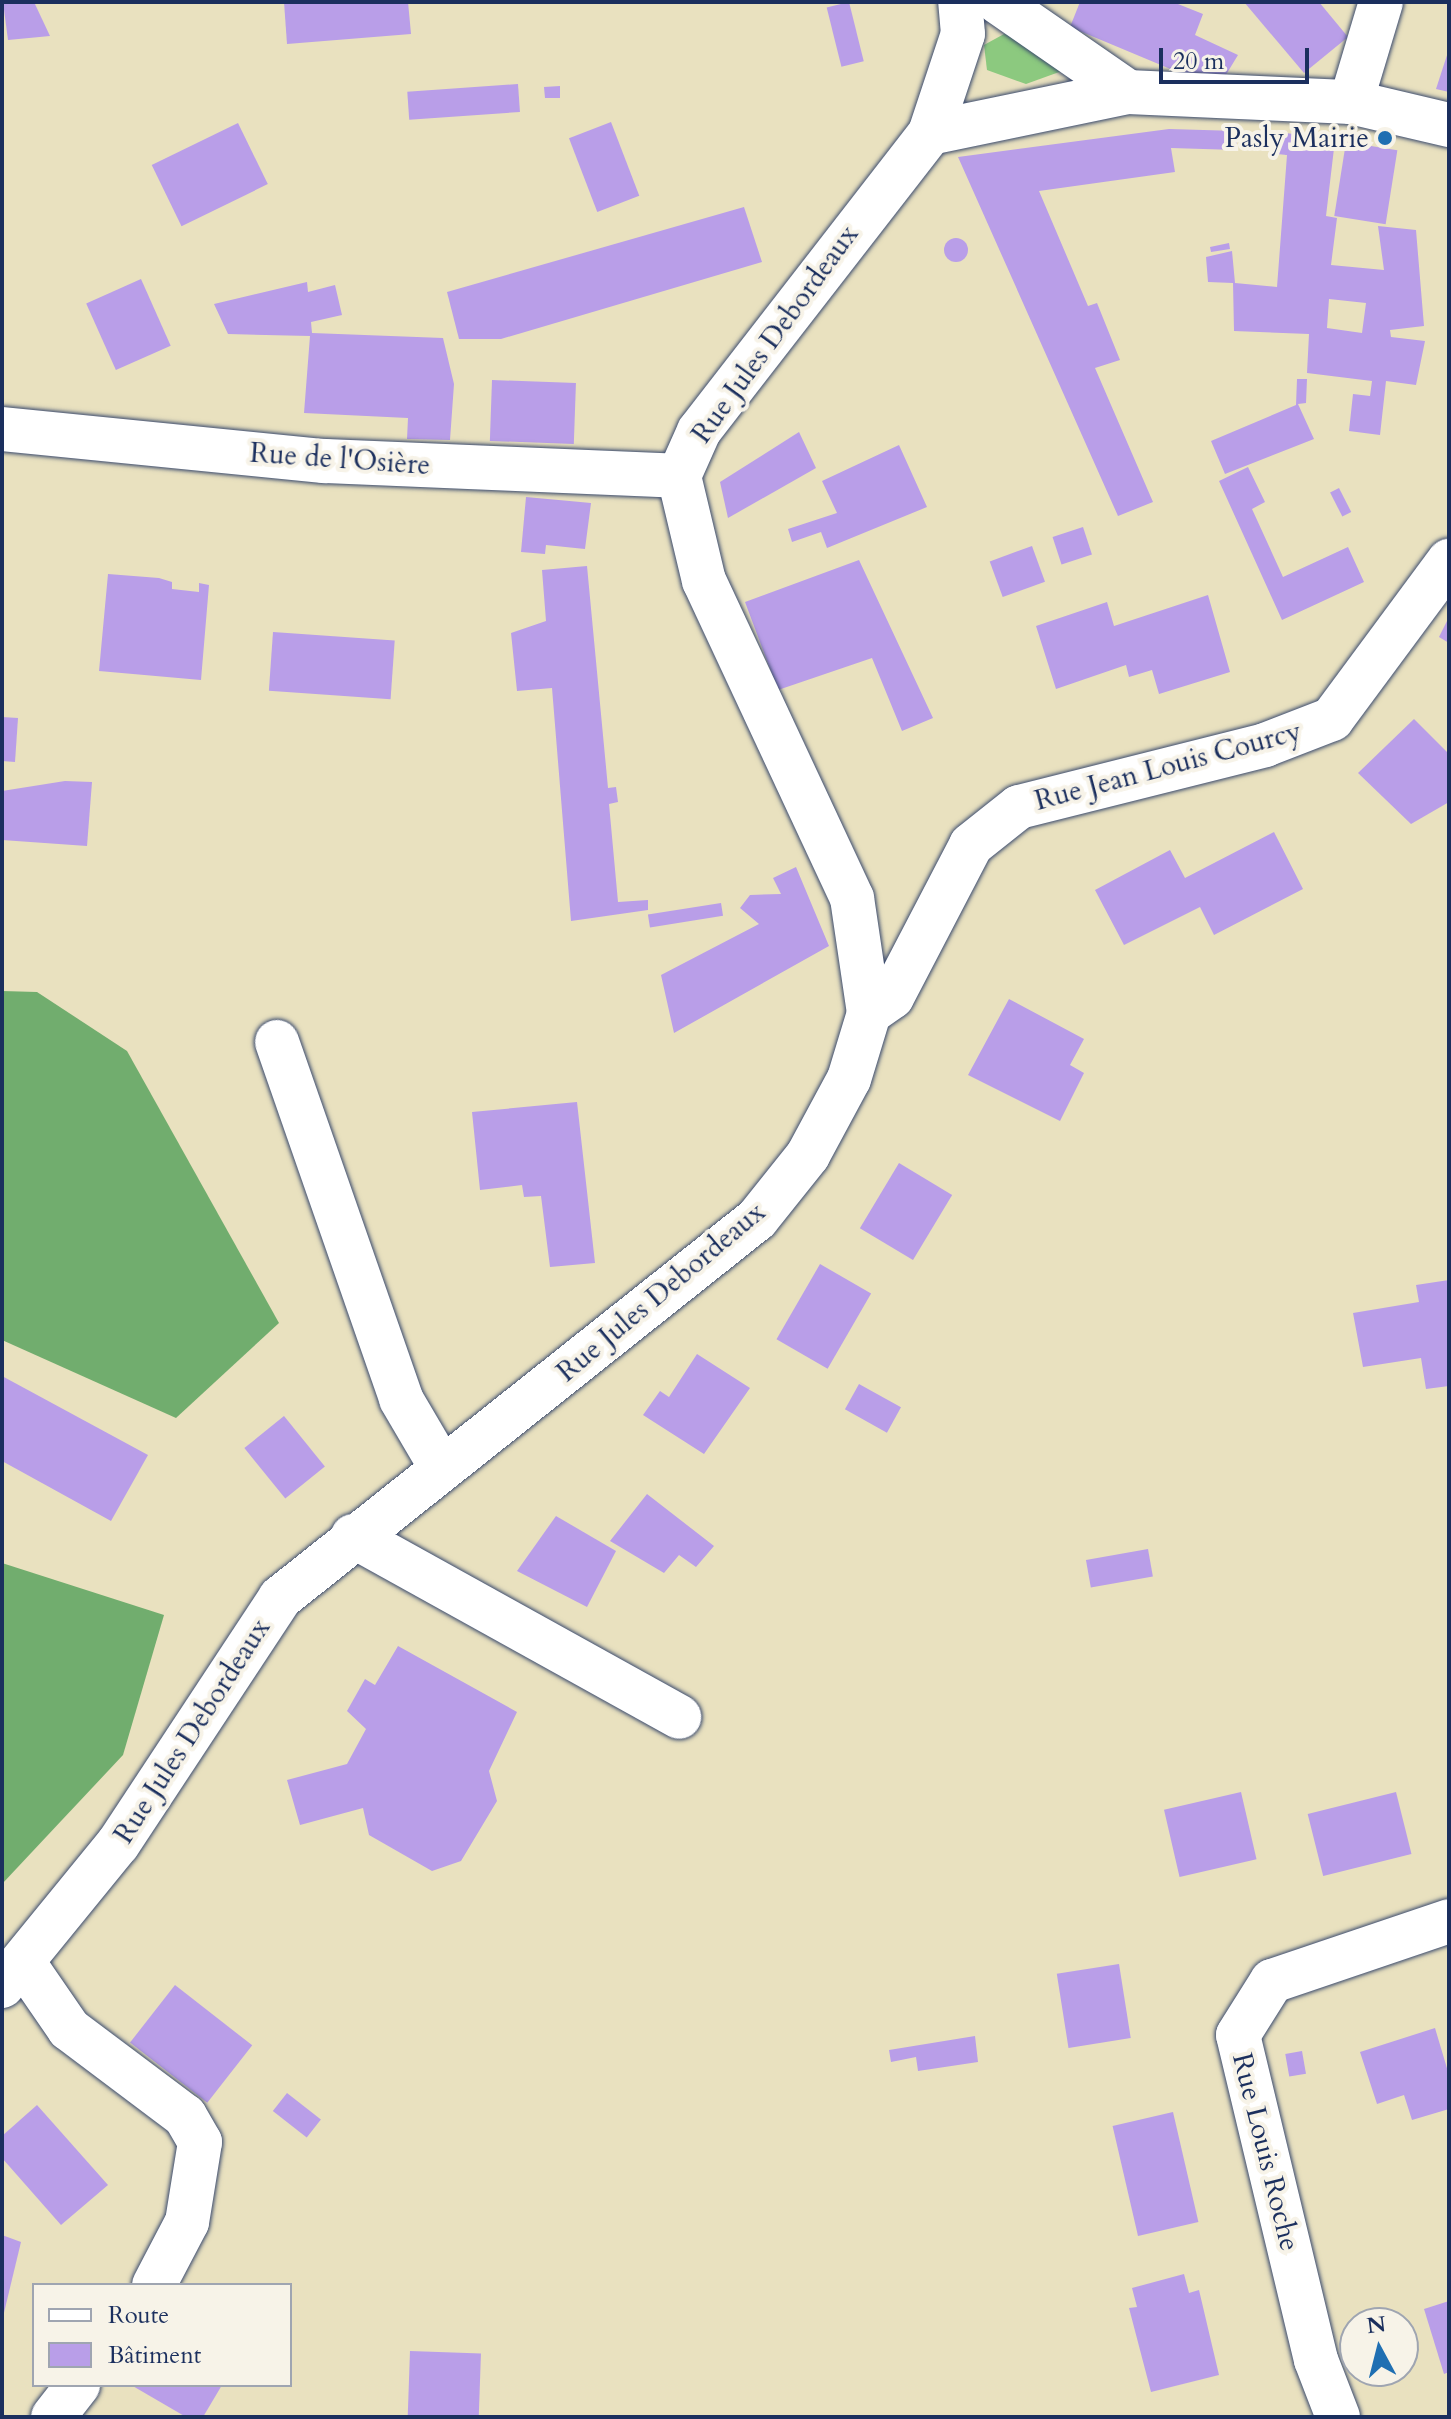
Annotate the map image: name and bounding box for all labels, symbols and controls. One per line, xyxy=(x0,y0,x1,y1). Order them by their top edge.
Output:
scale bar xyxy=(1163,32,1313,82)
text: 20 m xyxy=(1173,45,1224,78)
place label: Pasly Mairie xyxy=(1224,121,1369,155)
marker: Pasly Mairie xyxy=(1376,129,1394,147)
street label: Rue Jules Debordeaux xyxy=(685,218,865,450)
street label: Rue de l'Osière xyxy=(249,436,431,482)
street label: Rue Jean Louis Courcy xyxy=(1031,714,1305,818)
street label: Rue Jules Debordeaux xyxy=(550,1195,772,1389)
street label: Rue Jules Debordeaux xyxy=(107,1612,277,1850)
street label: Rue Louis Roche xyxy=(1225,2050,1307,2254)
legend xyxy=(32,2283,292,2387)
text: Route xyxy=(108,2299,169,2332)
north arrow xyxy=(1339,2307,1419,2387)
text: N xyxy=(1365,2309,1388,2341)
text: Bâtiment xyxy=(108,2339,201,2372)

